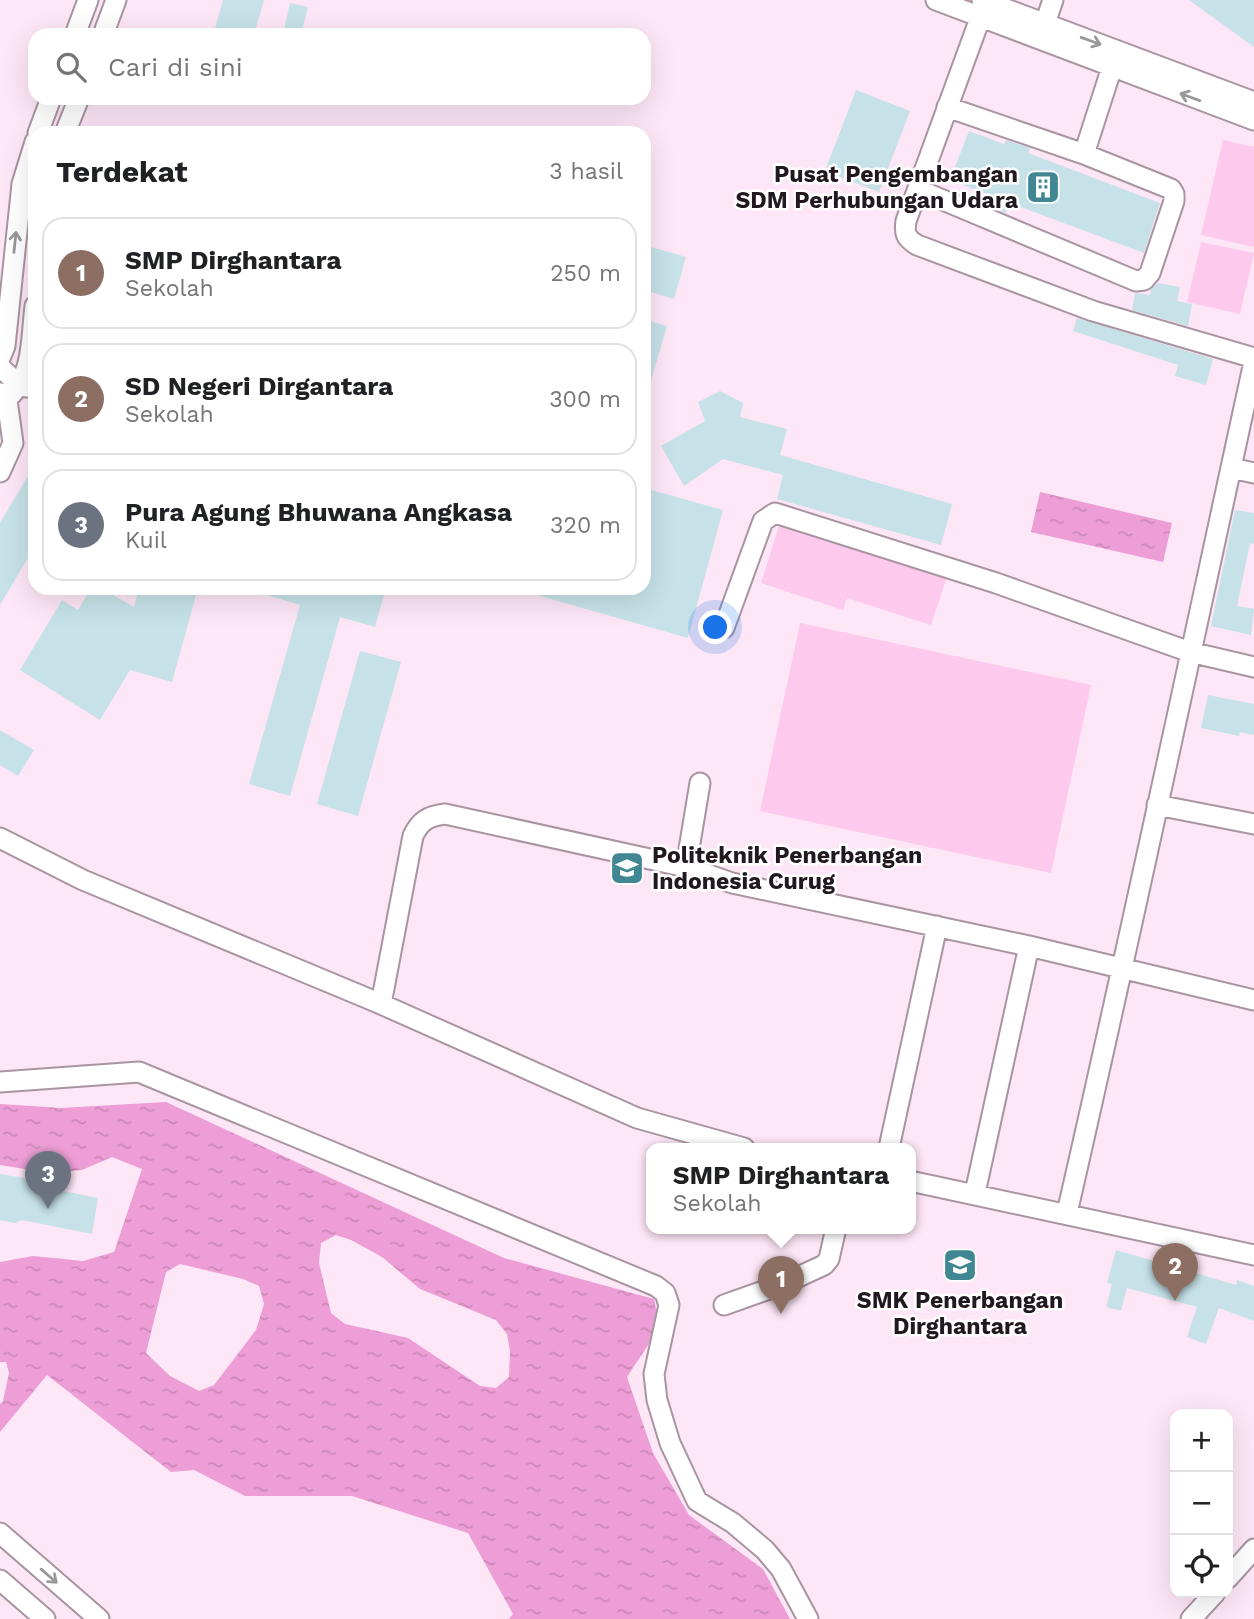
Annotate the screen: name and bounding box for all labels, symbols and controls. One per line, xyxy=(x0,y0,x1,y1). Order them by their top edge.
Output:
search box xyxy=(28,28,651,105)
one-way arrow xyxy=(1080,36,1102,48)
icon: search xyxy=(52,48,90,86)
text: Cari di sini xyxy=(108,52,243,82)
one-way arrow xyxy=(1179,89,1201,102)
text: Terdekat xyxy=(56,154,188,189)
text: 3 hasil xyxy=(549,158,623,185)
place label: Pusat Pengembangan SDM Perhubungan Udara xyxy=(735,161,1019,214)
building icon: Pusat Pengembangan SDM Perhubungan Udara xyxy=(1024,168,1062,206)
one-way arrow xyxy=(9,232,22,254)
text: SMP Dirghantara xyxy=(125,245,342,275)
text: 1 xyxy=(76,260,86,287)
text: 250 m xyxy=(550,260,621,287)
text: Sekolah xyxy=(125,275,214,302)
text: SD Negeri Dirgantara xyxy=(125,371,393,401)
text: 2 xyxy=(74,386,88,413)
text: 300 m xyxy=(549,386,621,413)
text: Sekolah xyxy=(125,401,214,428)
text: Pura Agung Bhuwana Angkasa xyxy=(125,497,512,527)
text: 3 xyxy=(74,512,88,539)
text: 320 m xyxy=(550,512,621,539)
text: Kuil xyxy=(125,527,167,554)
your location xyxy=(698,610,732,644)
place label: Politeknik Penerbangan Indonesia Curug xyxy=(652,842,922,895)
school or university icon: Politeknik Penerbangan Indonesia Curug xyxy=(608,849,646,887)
popup xyxy=(646,1143,916,1234)
pin: 3 xyxy=(25,1151,71,1209)
text: SMP Dirghantara xyxy=(673,1160,889,1190)
text: Sekolah xyxy=(673,1190,761,1217)
pin: 2 xyxy=(1152,1243,1198,1301)
school or university icon: SMK Penerbangan Dirghantara xyxy=(941,1246,979,1284)
pin: 1 xyxy=(758,1256,804,1314)
place label: SMK Penerbangan Dirghantara xyxy=(857,1287,1063,1340)
map controls xyxy=(1170,1409,1233,1598)
button: + xyxy=(1170,1409,1233,1472)
button: − xyxy=(1170,1472,1233,1535)
button: locate xyxy=(1170,1535,1233,1598)
one-way arrow xyxy=(40,1568,58,1584)

